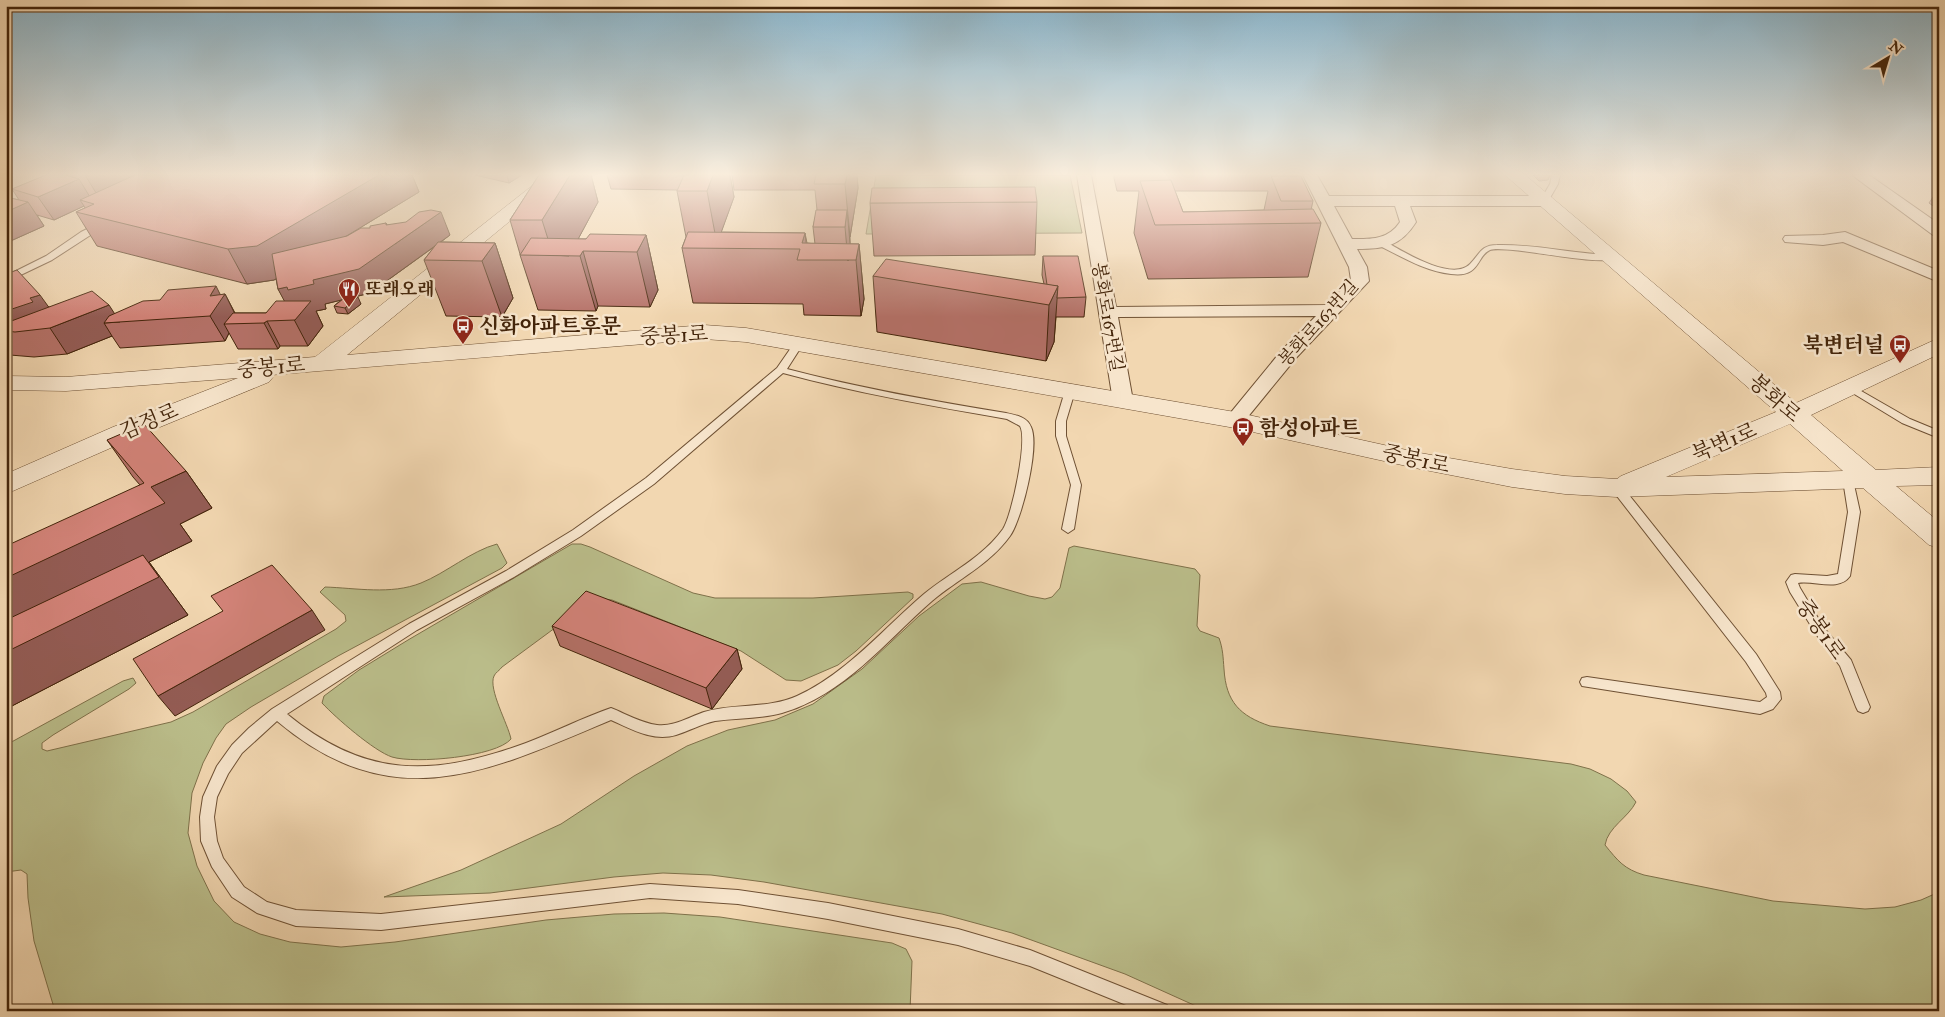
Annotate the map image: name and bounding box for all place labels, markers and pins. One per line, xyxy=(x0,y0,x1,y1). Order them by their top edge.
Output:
restaurant icon: 또래오래 xyxy=(337,277,361,308)
place label: 또래오래 xyxy=(365,278,435,301)
place label: 신화아파트후문 xyxy=(479,313,621,340)
bus stop icon: 신화아파트후문 xyxy=(451,314,475,345)
place label: 북변터널 xyxy=(1803,332,1884,359)
bus stop icon: 북변터널 xyxy=(1888,333,1912,364)
place label: 함성아파트 xyxy=(1259,415,1360,442)
bus stop icon: 함성아파트 xyxy=(1231,416,1255,447)

